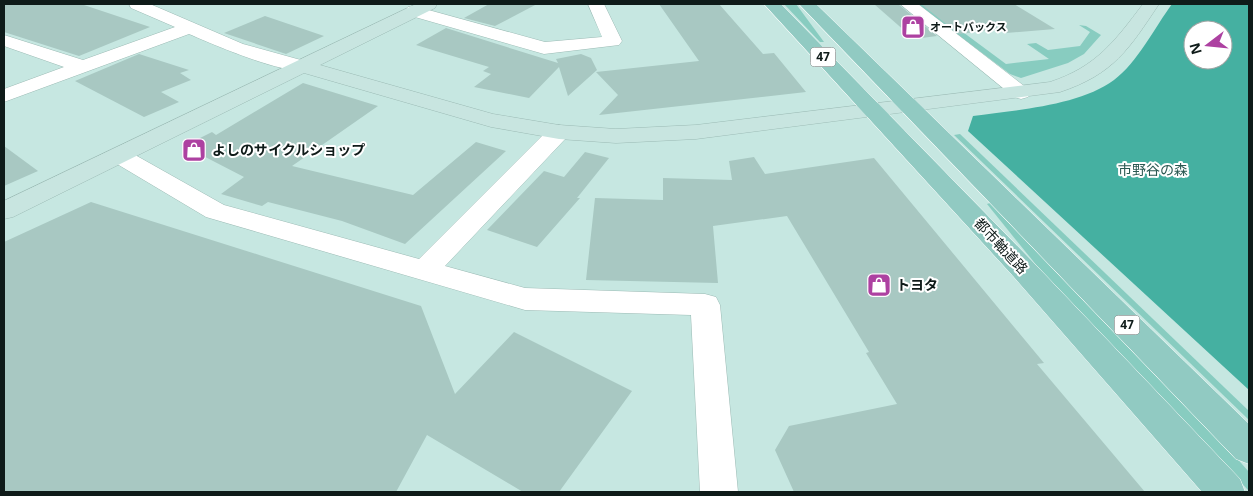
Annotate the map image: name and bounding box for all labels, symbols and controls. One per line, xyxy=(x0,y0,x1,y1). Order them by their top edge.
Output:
shop icon: オートバックス xyxy=(900,14,926,40)
place label: オートバックス xyxy=(930,19,1007,34)
north arrow xyxy=(1183,20,1233,70)
text: N xyxy=(1184,41,1206,57)
road number: 47 xyxy=(810,48,836,66)
shop icon: よしのサイクルショップ xyxy=(181,137,207,163)
place label: よしのサイクルショップ xyxy=(212,140,365,159)
park label: 市野谷の森 xyxy=(1118,160,1188,179)
street label: 都市軸道路 xyxy=(971,214,1032,278)
shop icon: トヨタ xyxy=(866,272,892,298)
place label: トヨタ xyxy=(896,275,938,294)
road number: 47 xyxy=(1114,316,1140,334)

